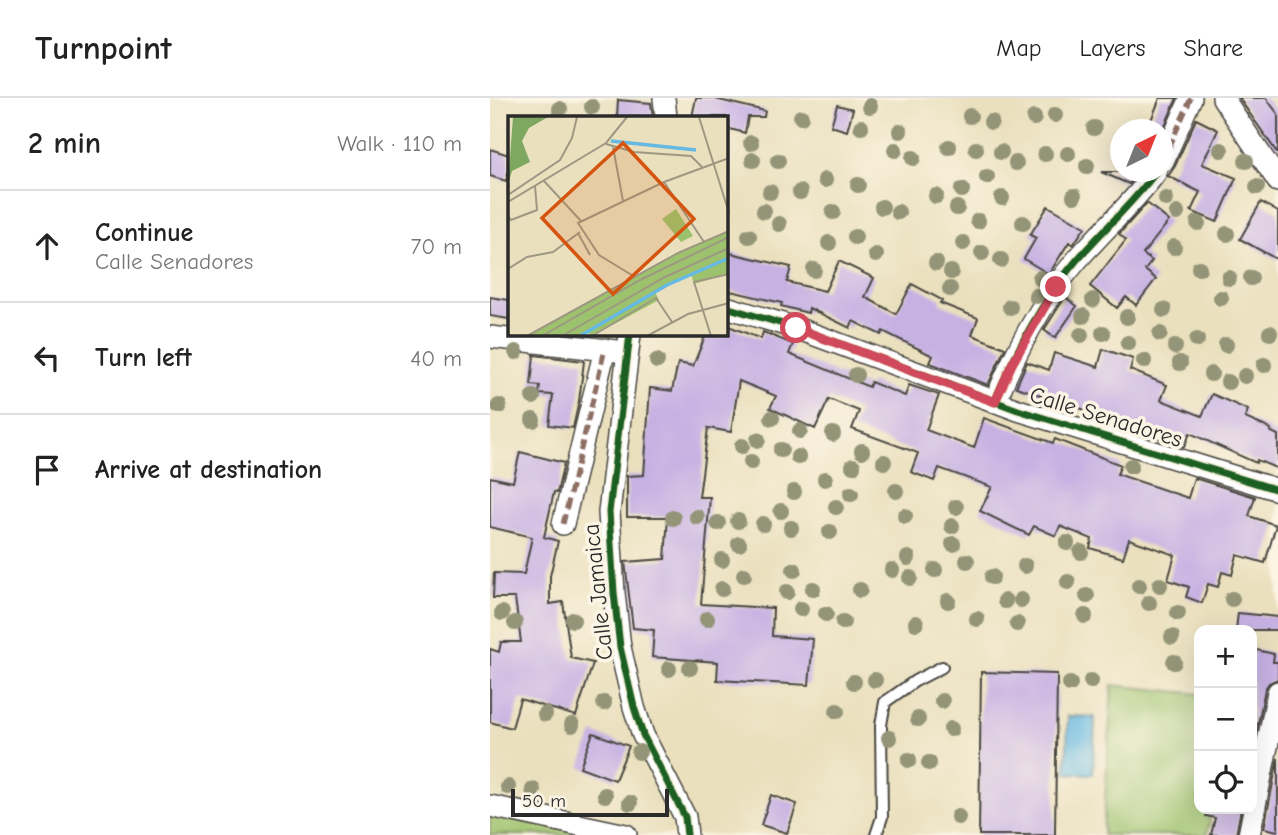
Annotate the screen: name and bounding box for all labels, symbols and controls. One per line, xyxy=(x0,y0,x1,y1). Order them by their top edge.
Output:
text: Turnpoint xyxy=(35,29,172,67)
text: Map xyxy=(996,34,1042,62)
text: Layers xyxy=(1080,34,1145,62)
text: Share xyxy=(1183,34,1243,62)
inset map xyxy=(508,116,728,336)
north arrow xyxy=(1110,119,1173,182)
text: 2 min xyxy=(28,126,101,161)
text: Walk · 110 m xyxy=(337,130,462,157)
text: Continue xyxy=(95,218,193,248)
icon: ahead xyxy=(28,227,66,265)
text: 70 m xyxy=(410,233,462,260)
text: Calle Senadores xyxy=(95,248,253,275)
route end xyxy=(1040,271,1071,302)
route start xyxy=(780,312,811,343)
icon: left xyxy=(28,339,66,377)
text: Turn left xyxy=(95,343,192,373)
text: 40 m xyxy=(410,345,462,372)
street label: Calle Senadores xyxy=(1026,381,1186,453)
icon: arrive xyxy=(28,451,66,489)
text: Arrive at destination xyxy=(95,455,322,485)
street label: Calle Jamaica xyxy=(577,523,619,661)
map controls xyxy=(1194,625,1257,814)
button: + xyxy=(1194,625,1257,688)
button: − xyxy=(1194,688,1257,751)
button: locate xyxy=(1194,751,1257,814)
scale bar xyxy=(511,786,668,818)
text: 50 m xyxy=(522,790,566,812)

